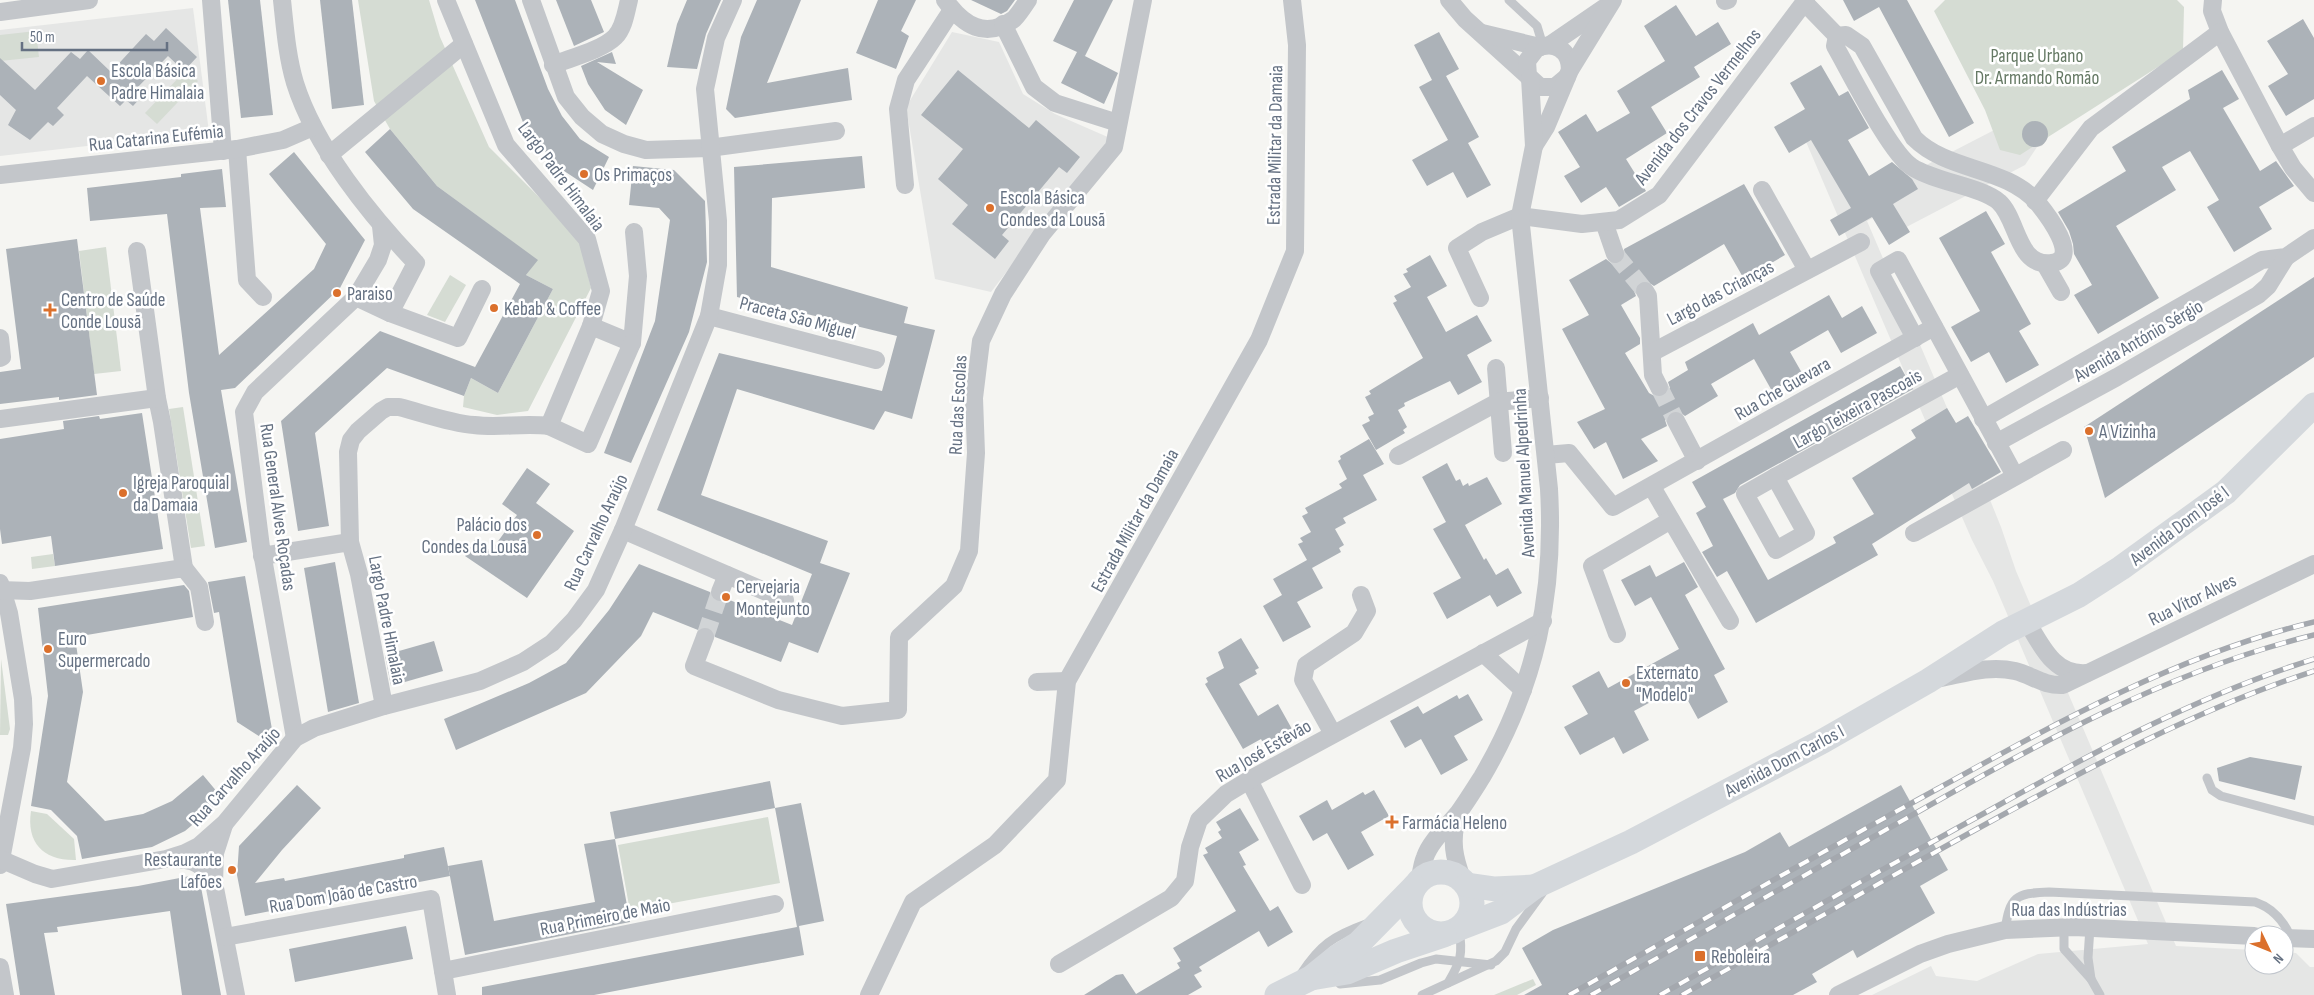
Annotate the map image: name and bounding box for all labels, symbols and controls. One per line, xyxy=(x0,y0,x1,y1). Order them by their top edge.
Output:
scale bar xyxy=(22,20,168,52)
street label: Avenida dos Cravos Vermelhos xyxy=(1629,24,1766,190)
text: 50 m xyxy=(30,28,55,47)
park label: Parque Urbano Dr. Armando Romão xyxy=(1975,45,2099,90)
place label: Escola Básica Padre Himalaia xyxy=(111,60,204,105)
street label: Estrada Militar da Damaia xyxy=(1263,65,1288,225)
marker: Escola Básica Padre Himalaia xyxy=(95,75,107,87)
street label: Largo Padre Himalaia xyxy=(512,118,609,236)
street label: Rua Catarina Eufémia xyxy=(88,120,225,157)
place label: Os Primaços xyxy=(594,164,672,187)
marker: Os Primaços xyxy=(578,168,590,180)
place label: Escola Básica Condes da Lousã xyxy=(1000,187,1105,232)
marker: Escola Básica Condes da Lousã xyxy=(984,202,996,214)
street label: Largo das Crianças xyxy=(1663,255,1778,331)
place label: Paraiso xyxy=(347,283,393,306)
marker: Paraiso xyxy=(331,287,343,299)
place label: Centro de Saúde Conde Lousã xyxy=(61,289,165,334)
street label: Praceta São Miguel xyxy=(737,292,858,345)
street label: Avenida António Sérgio xyxy=(2069,295,2207,388)
place label: Kebab & Coffee xyxy=(504,298,601,321)
marker: Kebab & Coffee xyxy=(488,302,500,314)
marker: Centro de Saúde Conde Lousã xyxy=(43,303,57,317)
street label: Rua Che Guevara xyxy=(1731,353,1835,426)
street label: Rua das Escolas xyxy=(944,354,973,456)
street label: Largo Teixeira Pascoais xyxy=(1789,364,1926,454)
street label: Avenida Manuel Alpedrinha xyxy=(1509,388,1540,559)
place label: A Vizinha xyxy=(2098,421,2156,444)
street label: Rua General Alves Roçadas xyxy=(254,422,301,593)
marker: A Vizinha xyxy=(2083,425,2095,437)
street label: Estrada Militar da Damaia xyxy=(1086,445,1184,596)
street label: Rua Carvalho Araújo xyxy=(559,471,633,595)
place label: Igreja Paroquial da Damaia xyxy=(133,472,229,517)
street label: Avenida Dom José I xyxy=(2125,481,2234,572)
marker: Igreja Paroquial da Damaia xyxy=(117,487,129,499)
place label: Palácio dos Condes da Lousã xyxy=(422,514,527,559)
marker: Palácio dos Condes da Lousã xyxy=(531,529,543,541)
street label: Largo Padre Himalaia xyxy=(363,554,410,687)
street label: Rua Vítor Alves xyxy=(2145,569,2240,631)
place label: Cervejaria Montejunto xyxy=(736,576,810,621)
marker: Cervejaria Montejunto xyxy=(720,591,732,603)
place label: Euro Supermercado xyxy=(58,628,151,673)
marker: Euro Supermercado xyxy=(42,643,54,655)
place label: Externato "Modelo" xyxy=(1636,662,1699,707)
marker: Externato "Modelo" xyxy=(1620,677,1632,689)
street label: Rua José Estêvão xyxy=(1212,715,1316,788)
street label: Avenida Dom Carlos I xyxy=(1720,720,1848,803)
street label: Rua Carvalho Araújo xyxy=(184,722,286,832)
place label: Farmácia Heleno xyxy=(1402,812,1507,835)
marker: Farmácia Heleno xyxy=(1386,816,1398,828)
place label: Restaurante Lafões xyxy=(144,849,222,894)
marker: Restaurante Lafões xyxy=(226,864,238,876)
street label: Rua Dom João de Castro xyxy=(267,870,419,919)
street label: Rua Primeiro de Maio xyxy=(538,894,672,941)
street label: Rua das Indústrias xyxy=(2011,899,2127,922)
north arrow xyxy=(2244,925,2294,975)
place label: Reboleira xyxy=(1711,946,1770,969)
marker: Reboleira xyxy=(1693,949,1707,963)
text: N xyxy=(2269,950,2287,967)

